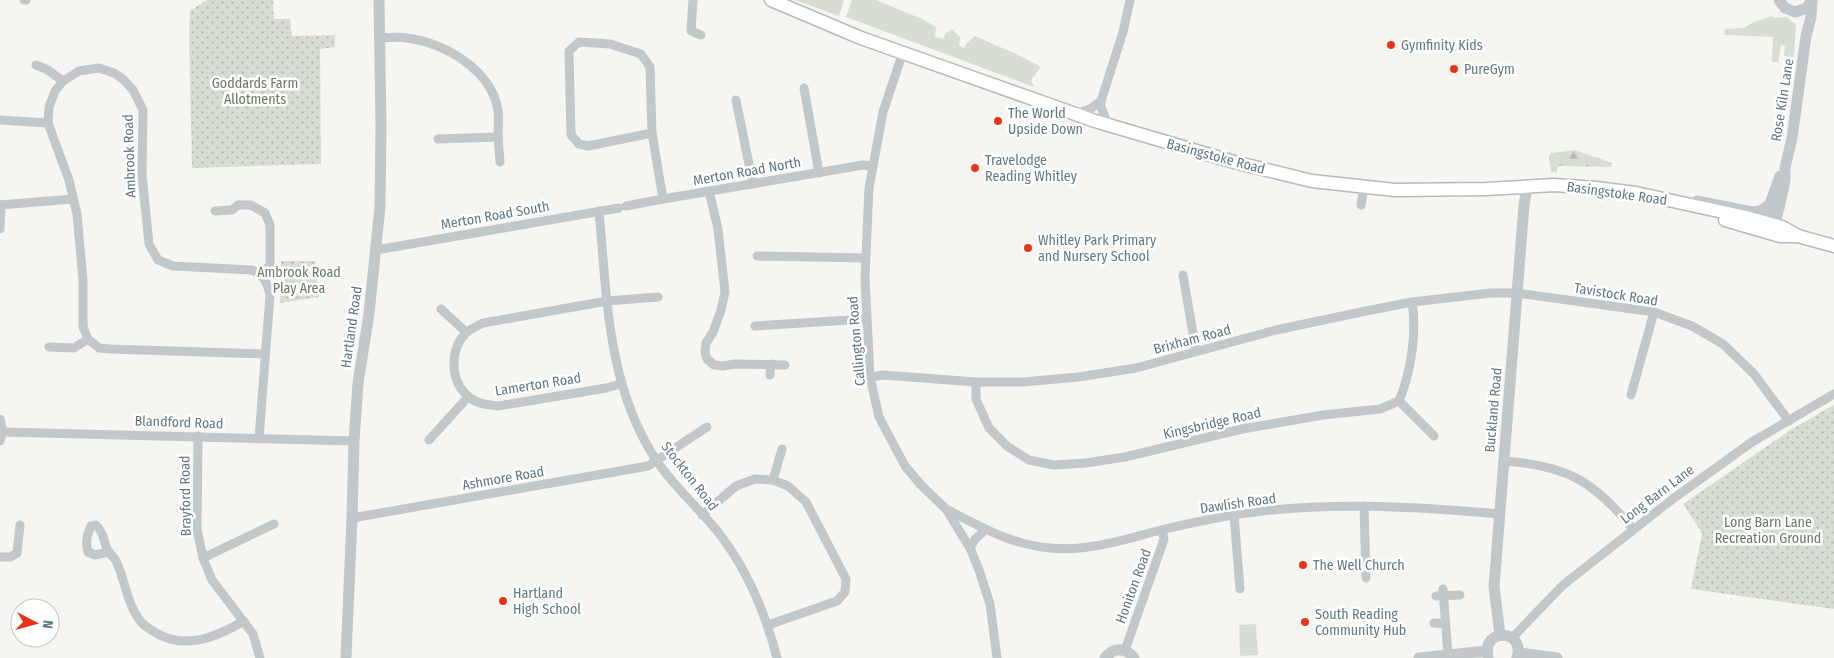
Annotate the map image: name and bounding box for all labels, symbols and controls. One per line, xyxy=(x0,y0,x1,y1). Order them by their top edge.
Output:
place label: Gymfinity Kids xyxy=(1401,37,1483,54)
marker: Gymfinity Kids xyxy=(1385,39,1397,51)
street label: Rose Kiln Lane xyxy=(1768,57,1797,143)
place label: PureGym xyxy=(1464,61,1515,78)
marker: PureGym xyxy=(1448,63,1460,75)
park label: Goddards Farm Allotments xyxy=(212,75,298,108)
place label: The World Upside Down xyxy=(1008,105,1083,138)
street label: Ambrook Road xyxy=(120,114,139,198)
marker: The World Upside Down xyxy=(992,115,1004,127)
street label: Basingstoke Road xyxy=(1165,135,1267,178)
place label: Travelodge Reading Whitley xyxy=(985,152,1078,185)
street label: Merton Road North xyxy=(692,154,802,189)
marker: Travelodge Reading Whitley xyxy=(969,162,981,174)
street label: Basingstoke Road xyxy=(1566,178,1668,209)
street label: Merton Road South xyxy=(439,198,551,233)
place label: Whitley Park Primary and Nursery School xyxy=(1038,232,1157,265)
marker: Whitley Park Primary and Nursery School xyxy=(1022,242,1034,254)
park label: Ambrook Road Play Area xyxy=(257,264,341,297)
street label: Tavistock Road xyxy=(1573,279,1659,310)
street label: Hartland Road xyxy=(337,285,366,369)
street label: Callington Road xyxy=(844,295,869,387)
street label: Brixham Road xyxy=(1152,321,1233,358)
street label: Buckland Road xyxy=(1481,367,1506,453)
street label: Lamerton Road xyxy=(494,369,582,400)
street label: Kingsbridge Road xyxy=(1162,404,1263,443)
street label: Blandford Road xyxy=(134,412,224,433)
street label: Stockton Road xyxy=(657,439,722,514)
street label: Brayford Road xyxy=(176,455,195,537)
street label: Long Barn Lane xyxy=(1617,461,1698,528)
street label: Ashmore Road xyxy=(461,463,545,494)
street label: Dawlish Road xyxy=(1199,490,1277,517)
park label: Long Barn Lane Recreation Ground xyxy=(1715,514,1821,547)
street label: Honiton Road xyxy=(1112,547,1155,626)
place label: The Well Church xyxy=(1313,557,1405,574)
marker: The Well Church xyxy=(1297,559,1309,571)
place label: Hartland High School xyxy=(513,585,581,618)
marker: Hartland High School xyxy=(497,595,509,607)
north arrow xyxy=(10,598,60,648)
place label: South Reading Community Hub xyxy=(1315,606,1406,639)
marker: South Reading Community Hub xyxy=(1299,616,1311,628)
text: N xyxy=(39,619,56,629)

